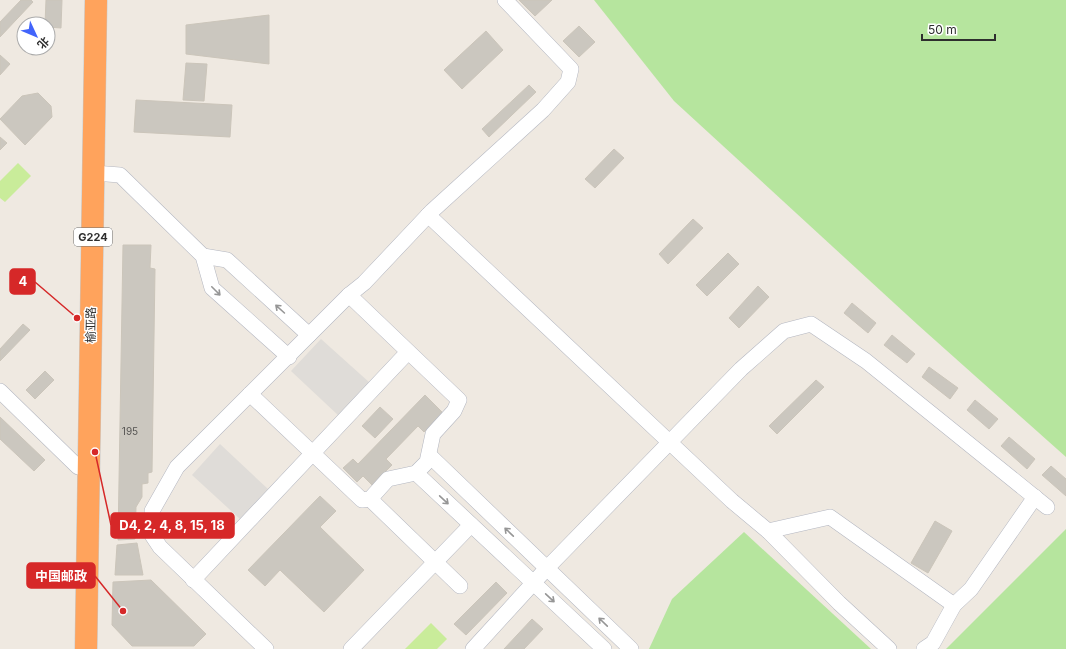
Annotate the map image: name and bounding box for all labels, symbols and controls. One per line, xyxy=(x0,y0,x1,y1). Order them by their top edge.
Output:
north arrow xyxy=(16,16,56,56)
scale bar xyxy=(922,16,995,42)
text: 50 m xyxy=(928,22,957,37)
text: 北 xyxy=(34,34,52,52)
road number: G224 xyxy=(74,228,112,246)
callout: 4 xyxy=(10,269,35,294)
text: 4 xyxy=(19,273,28,289)
one-way arrow xyxy=(211,287,221,296)
one-way arrow xyxy=(275,304,285,314)
street label: 榆亚路 xyxy=(83,307,98,343)
house number: 195 xyxy=(122,425,138,437)
one-way arrow xyxy=(439,495,449,504)
callout: D4, 2, 4, 8, 15, 18 xyxy=(111,513,234,538)
text: D4, 2, 4, 8, 15, 18 xyxy=(119,517,225,533)
one-way arrow xyxy=(504,527,514,537)
callout: 中国邮政 xyxy=(27,563,95,588)
text: 中国邮政 xyxy=(35,568,87,584)
one-way arrow xyxy=(545,593,555,603)
one-way arrow xyxy=(598,617,608,627)

